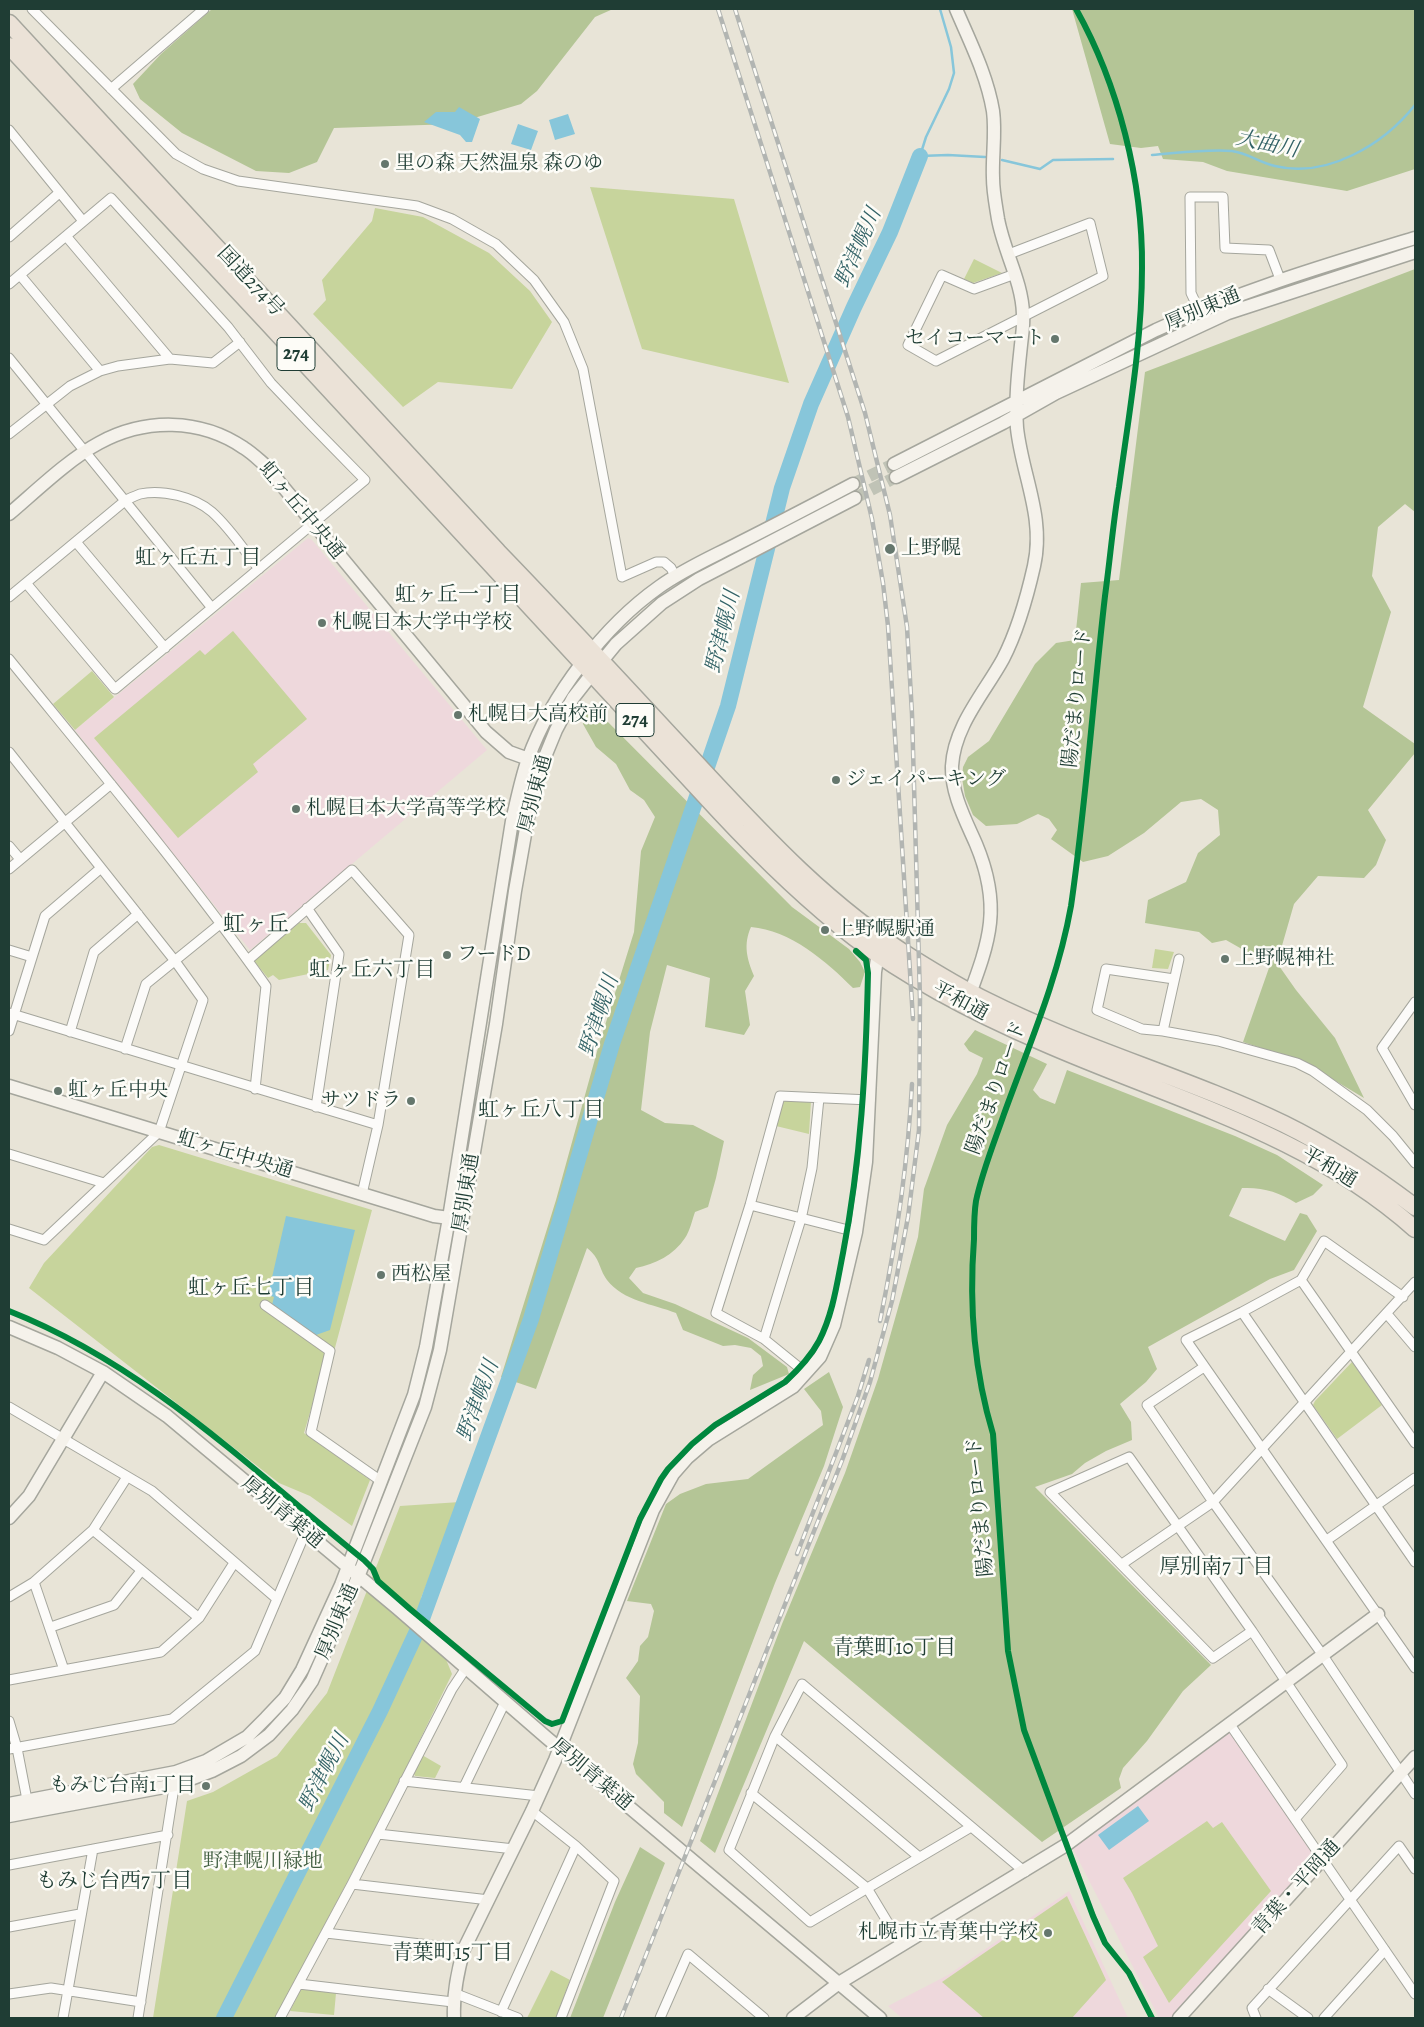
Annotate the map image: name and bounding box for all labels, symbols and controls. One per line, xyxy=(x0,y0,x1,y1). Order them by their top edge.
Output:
water label: 大曲川 xyxy=(1234,126,1300,164)
place label: 里の森 天然温泉 森のゆ xyxy=(395,152,603,176)
marker: 里の森 天然温泉 森のゆ xyxy=(379,158,391,170)
water label: 野津幌川 xyxy=(830,205,888,291)
street label: 国道274号 xyxy=(212,242,288,322)
street label: 厚別東通 xyxy=(1161,283,1245,337)
place label: セイコーマート xyxy=(905,327,1045,351)
marker: セイコーマート xyxy=(1049,333,1061,345)
road number: 274 xyxy=(277,338,315,370)
street label: 虹ヶ丘中央通 xyxy=(253,457,349,565)
place label: 上野幌 xyxy=(901,537,961,561)
marker: 上野幌 xyxy=(883,542,897,556)
district label: 虹ヶ丘五丁目 xyxy=(135,546,261,572)
district label: 虹ヶ丘一丁目 xyxy=(395,583,521,609)
water label: 野津幌川 xyxy=(702,588,746,676)
place label: 札幌日本大学中学校 xyxy=(332,611,512,635)
marker: 札幌日本大学中学校 xyxy=(316,617,328,629)
street label: 陽だまりロード xyxy=(1059,627,1097,769)
place label: 札幌日大高校前 xyxy=(468,703,608,727)
road number: 274 xyxy=(616,704,654,736)
marker: 札幌日大高校前 xyxy=(452,709,464,721)
street label: 厚別東通 xyxy=(514,752,558,836)
place label: ジェイパーキング xyxy=(846,768,1006,792)
marker: ジェイパーキング xyxy=(830,774,842,786)
place label: 札幌日本大学高等学校 xyxy=(306,797,506,821)
marker: 札幌日本大学高等学校 xyxy=(290,803,302,815)
district label: 虹ヶ丘 xyxy=(223,913,289,939)
place label: 上野幌駅通 xyxy=(835,918,935,942)
marker: 上野幌駅通 xyxy=(819,924,831,936)
place label: フードD xyxy=(457,943,530,967)
place label: 上野幌神社 xyxy=(1235,947,1335,971)
marker: フードD xyxy=(441,949,453,961)
marker: 上野幌神社 xyxy=(1219,953,1231,965)
district label: 虹ヶ丘六丁目 xyxy=(309,958,435,984)
water label: 野津幌川 xyxy=(575,972,625,1060)
street label: 平和通 xyxy=(928,977,992,1027)
street label: 陽だまりロード xyxy=(962,1018,1032,1158)
place label: 虹ヶ丘中央 xyxy=(68,1079,168,1103)
marker: 虹ヶ丘中央 xyxy=(52,1085,64,1097)
place label: サツドラ xyxy=(321,1089,401,1113)
marker: サツドラ xyxy=(405,1095,417,1107)
district label: 虹ヶ丘八丁目 xyxy=(478,1098,604,1124)
street label: 虹ヶ丘中央通 xyxy=(174,1126,296,1184)
street label: 平和通 xyxy=(1297,1142,1361,1194)
street label: 厚別東通 xyxy=(449,1152,485,1234)
place label: 西松屋 xyxy=(391,1263,451,1287)
marker: 西松屋 xyxy=(375,1269,387,1281)
district label: 虹ヶ丘七丁目 xyxy=(188,1276,314,1302)
water label: 野津幌川 xyxy=(453,1357,505,1445)
street label: 陽だまりロード xyxy=(963,1436,999,1578)
street label: 厚別青葉通 xyxy=(236,1472,328,1554)
district label: 厚別南7丁目 xyxy=(1159,1555,1273,1581)
street label: 厚別東通 xyxy=(311,1580,365,1664)
district label: 青葉町10丁目 xyxy=(832,1636,956,1662)
water label: 野津幌川 xyxy=(295,1730,355,1816)
street label: 厚別青葉通 xyxy=(545,1734,637,1816)
place label: もみじ台南1丁目 xyxy=(49,1774,196,1798)
marker: もみじ台南1丁目 xyxy=(200,1780,212,1792)
street label: 青葉・平岡通 xyxy=(1248,1835,1346,1941)
park label: 野津幌川緑地 xyxy=(203,1850,323,1874)
district label: もみじ台西7丁目 xyxy=(36,1869,192,1895)
place label: 札幌市立青葉中学校 xyxy=(858,1921,1038,1945)
marker: 札幌市立青葉中学校 xyxy=(1042,1927,1054,1939)
district label: 青葉町15丁目 xyxy=(391,1941,513,1967)

